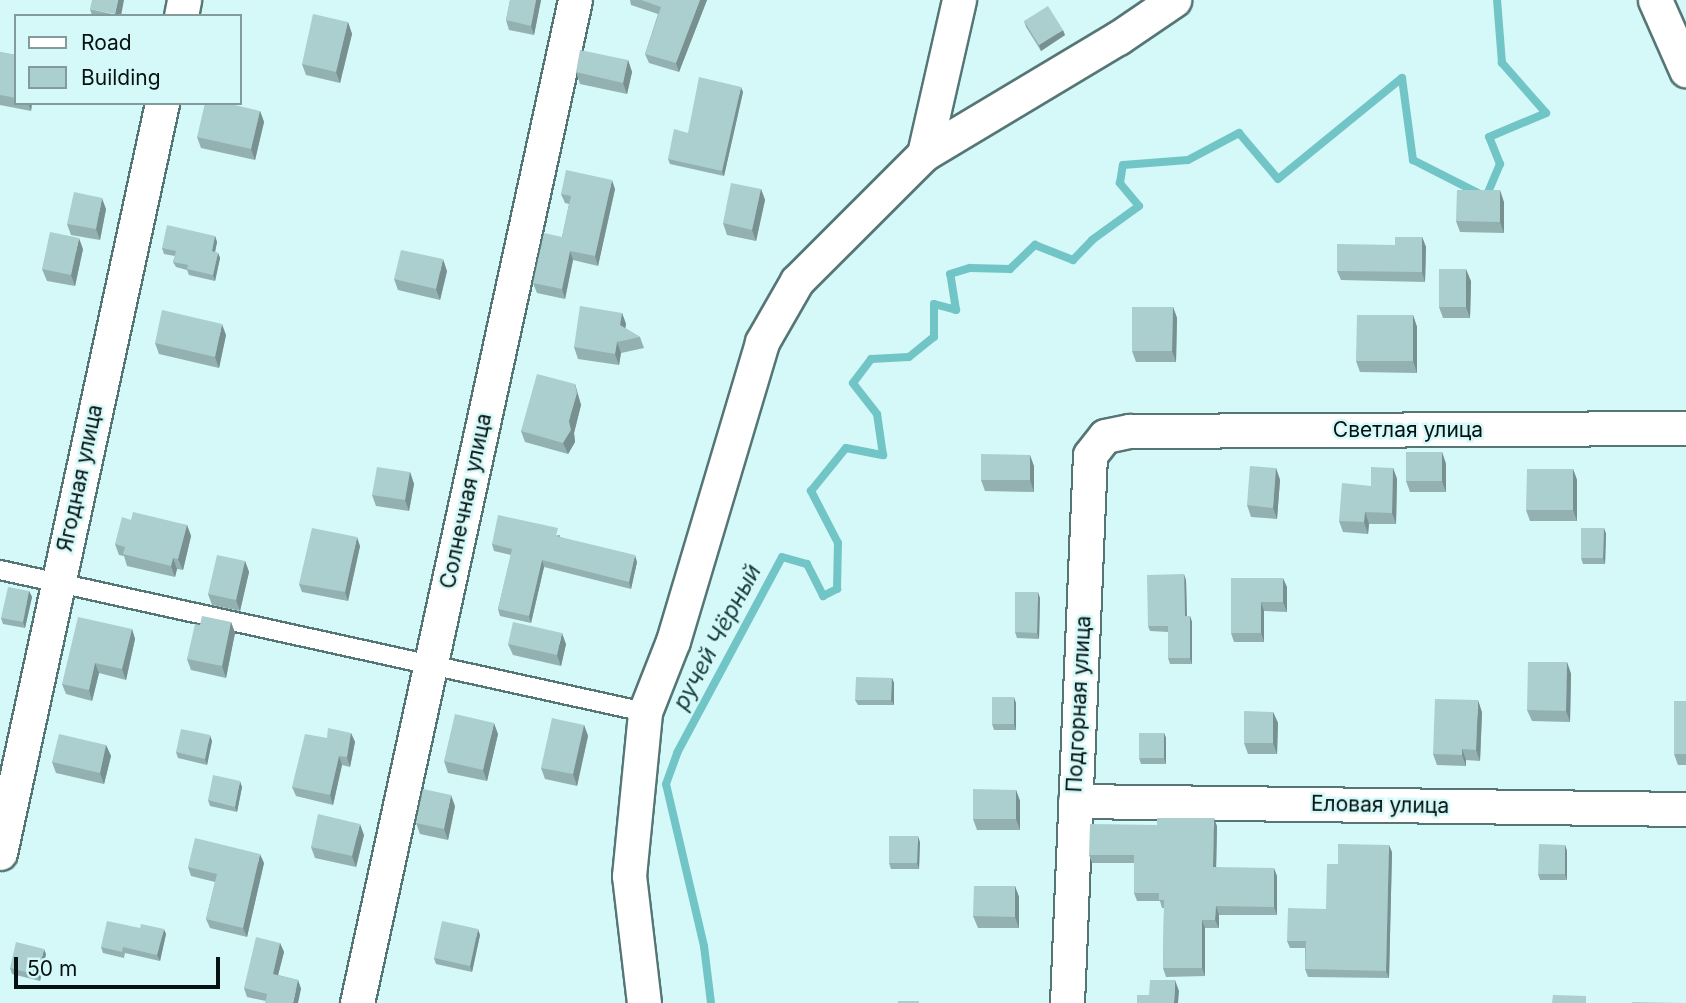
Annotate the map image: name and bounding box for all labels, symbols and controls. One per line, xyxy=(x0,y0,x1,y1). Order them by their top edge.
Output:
legend xyxy=(14,14,242,105)
text: Road xyxy=(81,30,132,55)
text: Building xyxy=(81,65,161,90)
street label: Ягодная улица xyxy=(52,402,108,554)
street label: Солнечная улица xyxy=(435,411,497,591)
street label: Светлая улица xyxy=(1333,417,1483,443)
water label: ручей Чёрный xyxy=(667,560,767,714)
street label: Подгорная улица xyxy=(1062,615,1096,793)
street label: Еловая улица xyxy=(1311,791,1449,819)
scale bar xyxy=(18,944,224,988)
text: 50 m xyxy=(27,956,77,981)

